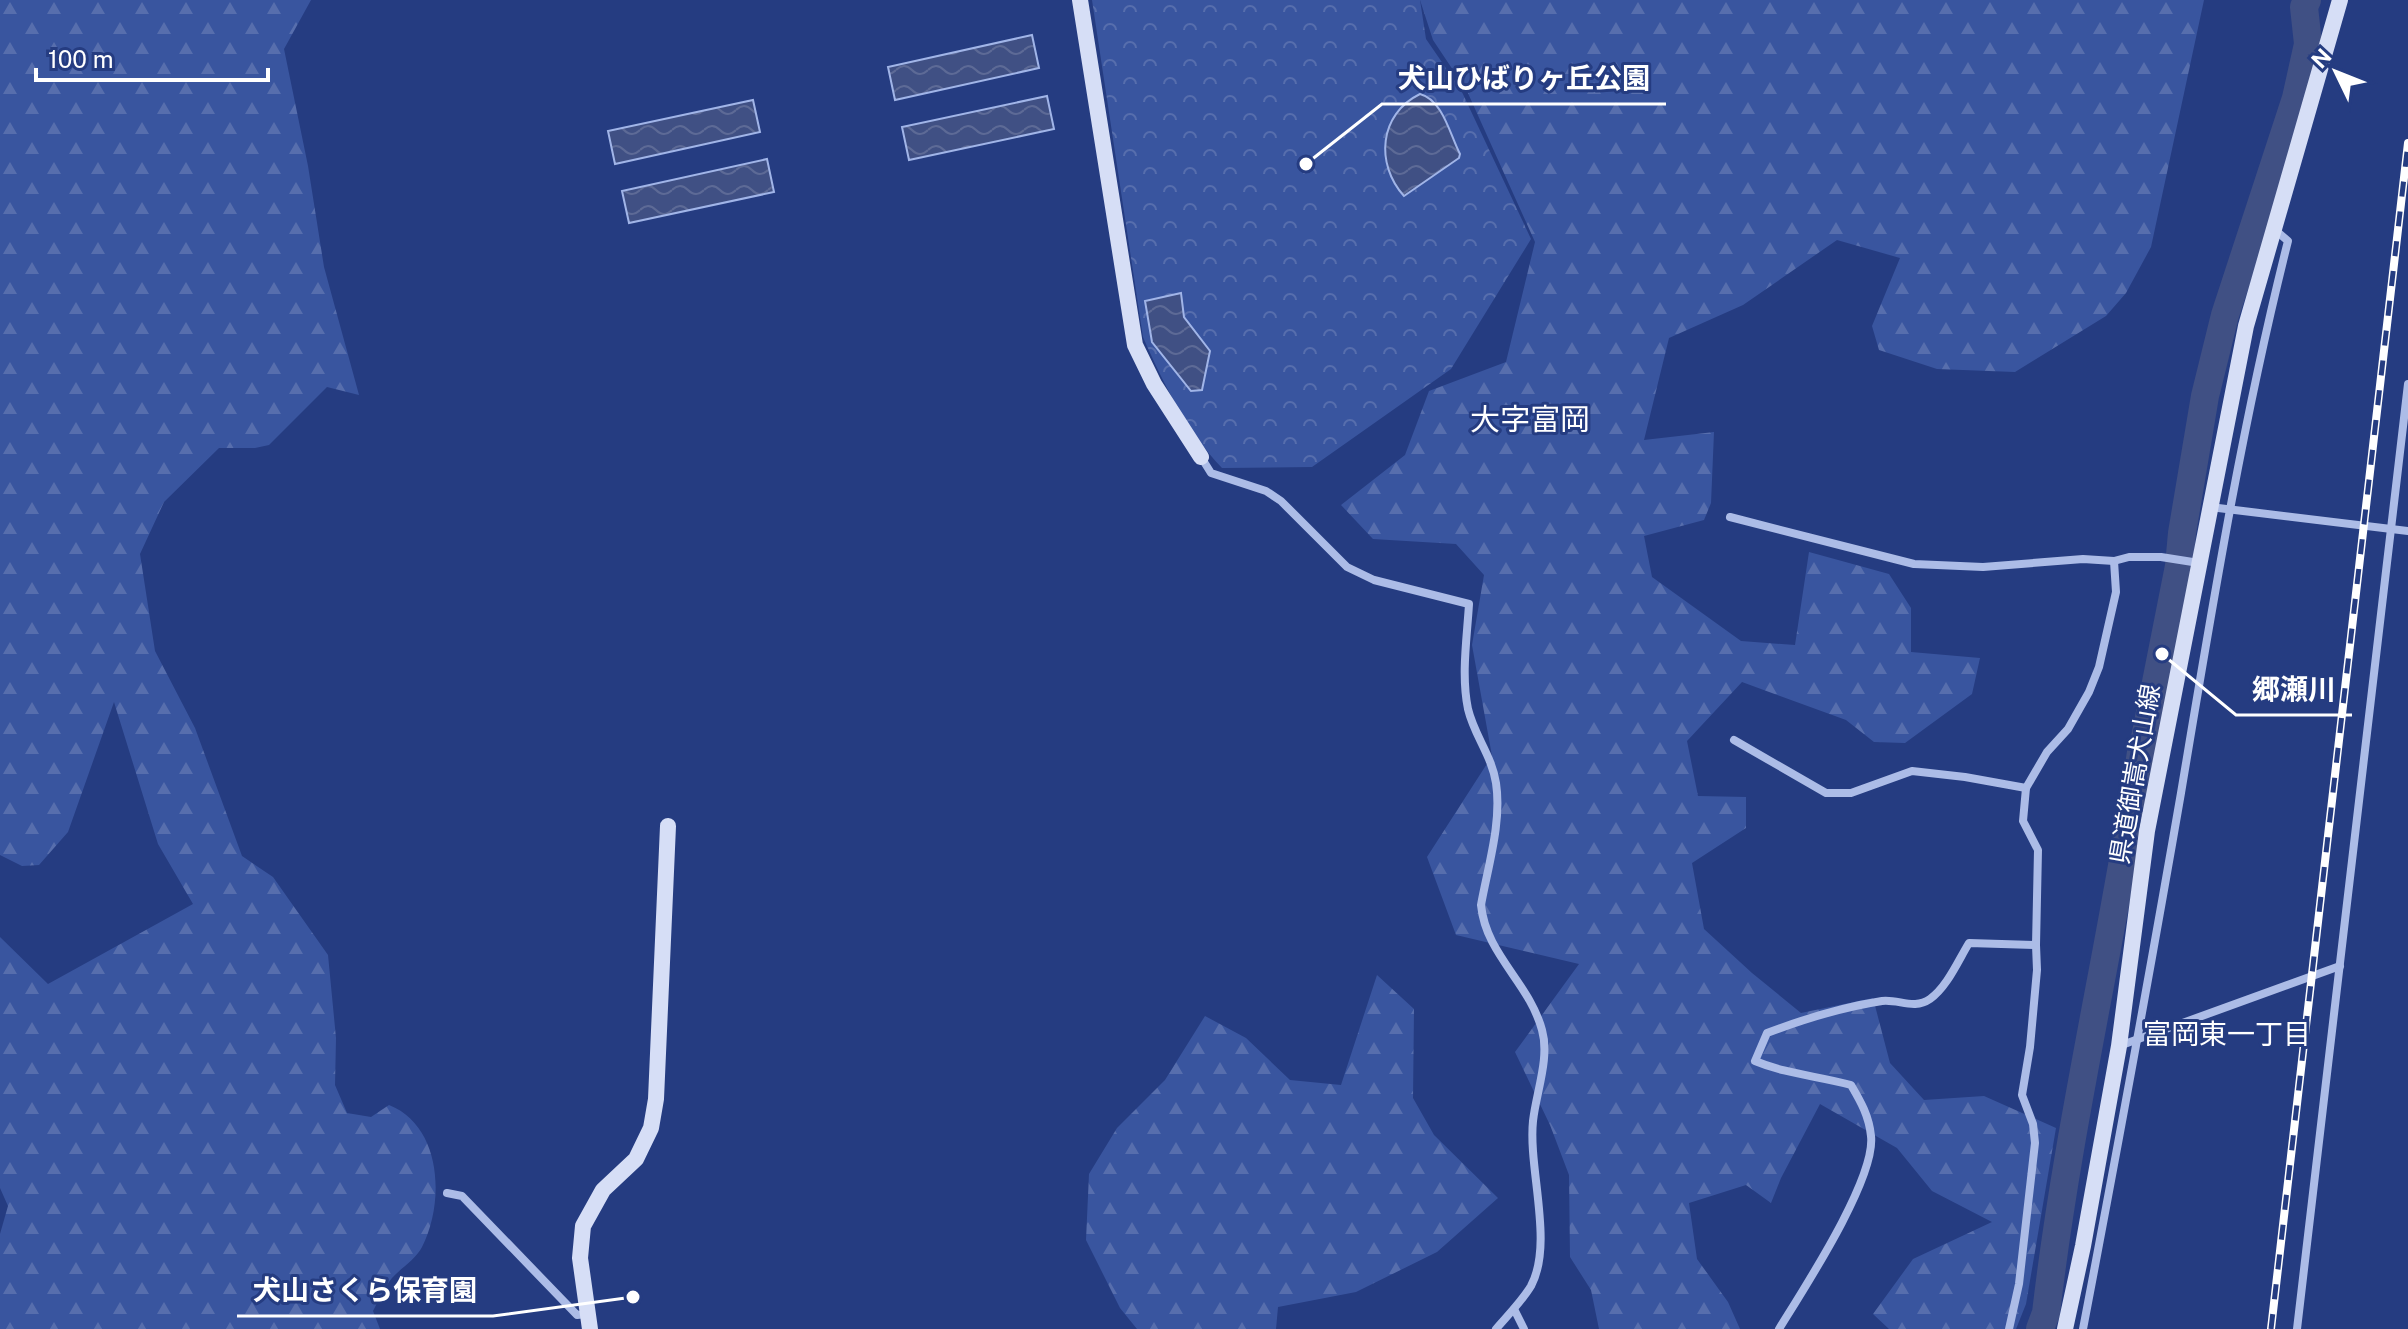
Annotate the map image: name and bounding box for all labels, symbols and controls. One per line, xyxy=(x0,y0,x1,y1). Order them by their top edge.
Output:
scale bar xyxy=(36,32,268,82)
north arrow xyxy=(2296,32,2376,112)
text: N xyxy=(2306,43,2337,74)
text: 100 m xyxy=(48,45,114,73)
callout: 犬山ひばりヶ丘公園 xyxy=(1382,52,1666,104)
text: 犬山ひばりヶ丘公園 xyxy=(1398,61,1650,94)
district label: 大字富岡 xyxy=(1470,401,1590,437)
callout: 郷瀬川 xyxy=(2236,663,2352,715)
text: 郷瀬川 xyxy=(2252,672,2336,705)
street label: 県道御嵩犬山線 xyxy=(2103,682,2166,866)
district label: 富岡東一丁目 xyxy=(2143,1017,2311,1050)
callout: 犬山さくら保育園 xyxy=(237,1264,493,1316)
text: 犬山さくら保育園 xyxy=(253,1273,477,1306)

